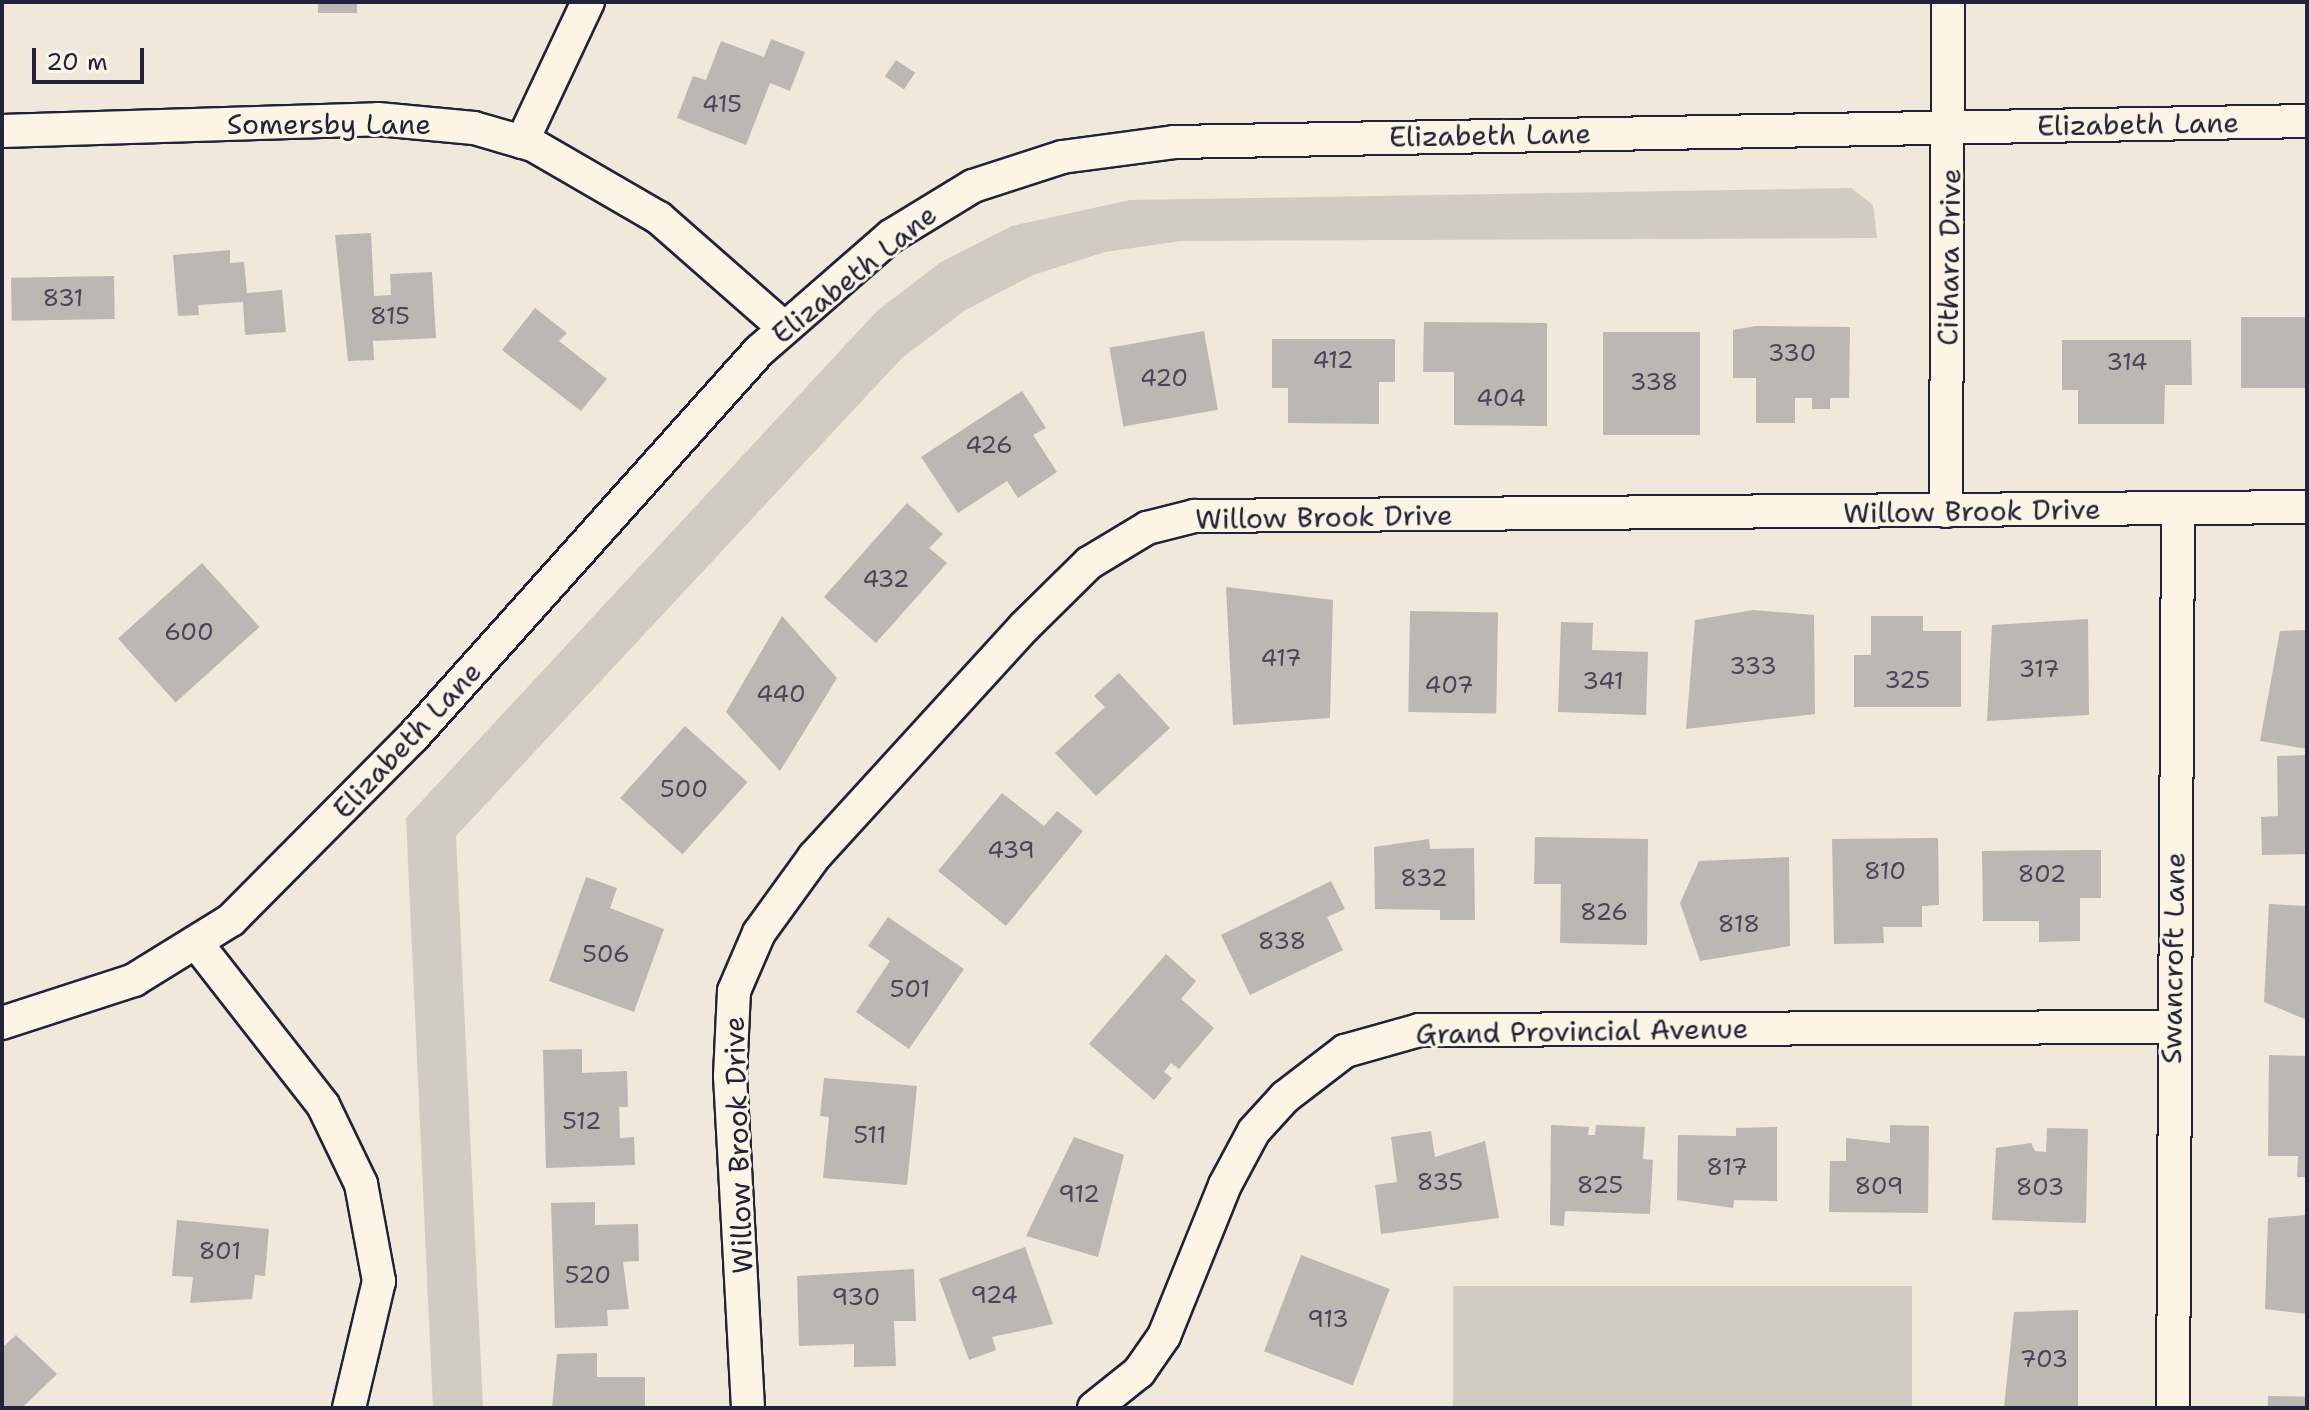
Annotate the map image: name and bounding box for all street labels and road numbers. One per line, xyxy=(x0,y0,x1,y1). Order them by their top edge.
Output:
street label: Elizabeth Lane xyxy=(2037,105,2239,143)
street label: Somersby Lane xyxy=(227,107,431,141)
street label: Elizabeth Lane xyxy=(1389,116,1591,154)
street label: Cithara Drive xyxy=(1931,168,1967,346)
street label: Elizabeth Lane xyxy=(765,197,943,351)
street label: Willow Brook Drive xyxy=(1843,492,2101,530)
street label: Willow Brook Drive xyxy=(1195,498,1453,536)
street label: Elizabeth Lane xyxy=(326,655,488,825)
street label: Swancroft Lane xyxy=(2154,852,2192,1064)
street label: Grand Provincial Avenue xyxy=(1415,1011,1749,1051)
street label: Willow Brook Drive xyxy=(717,1016,759,1274)

